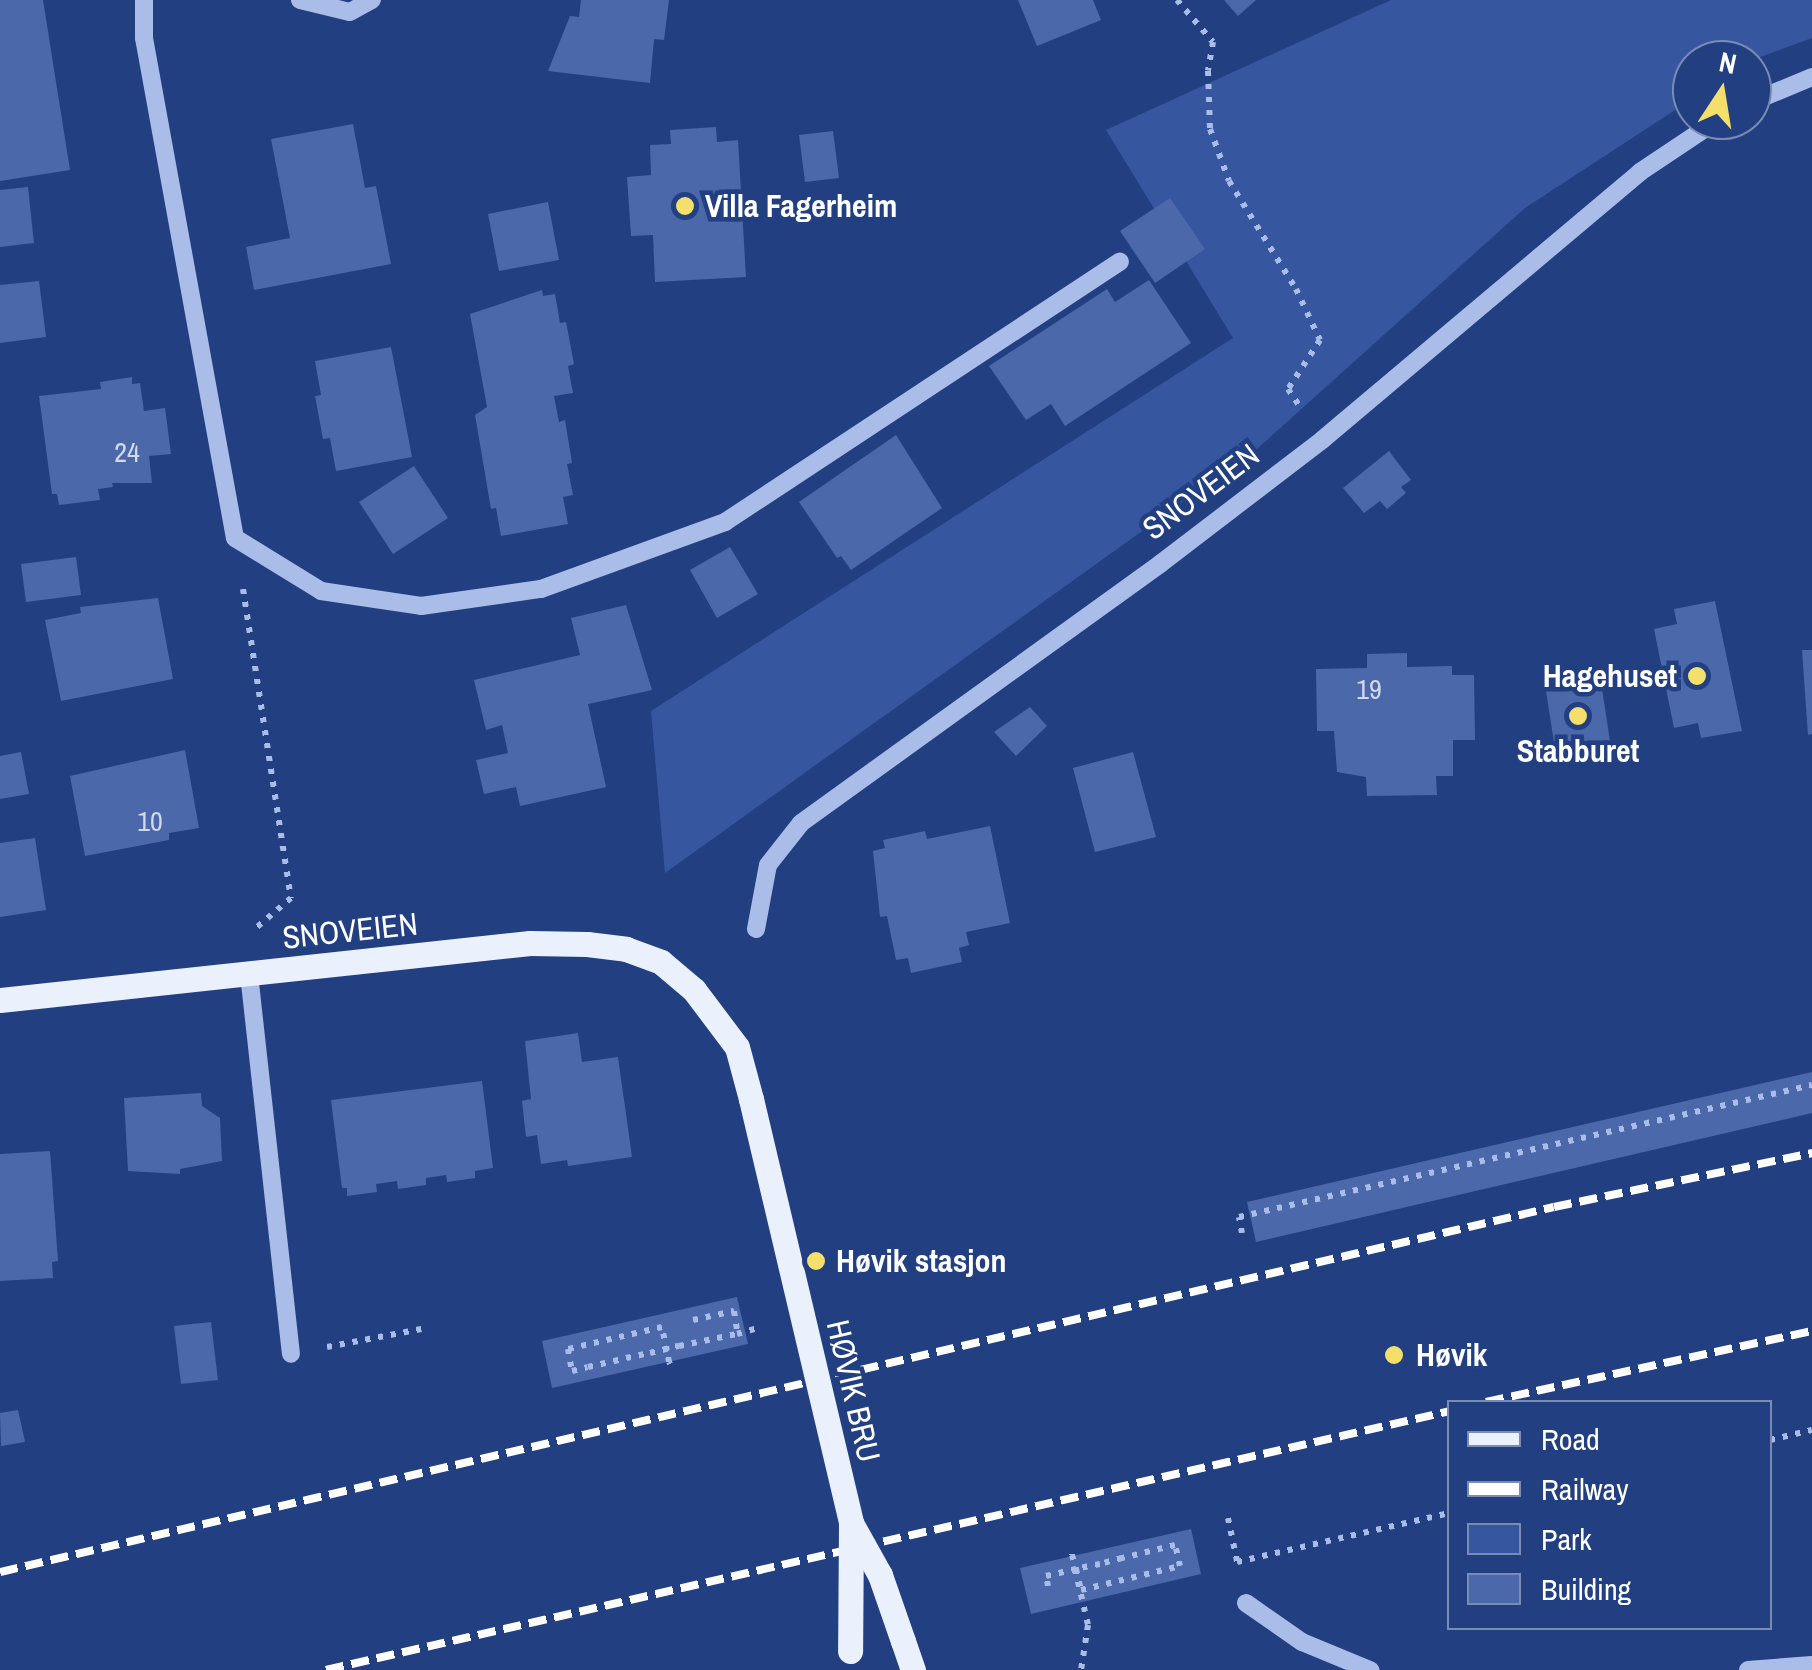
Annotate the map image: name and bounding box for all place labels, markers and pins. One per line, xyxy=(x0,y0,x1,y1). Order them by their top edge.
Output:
place label: Villa Fagerheim xyxy=(705,187,897,225)
marker: Villa Fagerheim xyxy=(674,195,696,217)
place label: Hagehuset xyxy=(1543,657,1677,695)
marker: Hagehuset xyxy=(1686,665,1708,687)
marker: Stabburet xyxy=(1567,705,1589,727)
place label: Stabburet xyxy=(1517,732,1639,770)
place label: Høvik stasjon xyxy=(836,1242,1007,1280)
marker: Høvik stasjon xyxy=(805,1250,827,1272)
place label: Høvik xyxy=(1416,1336,1487,1374)
marker: Høvik xyxy=(1381,1342,1407,1368)

